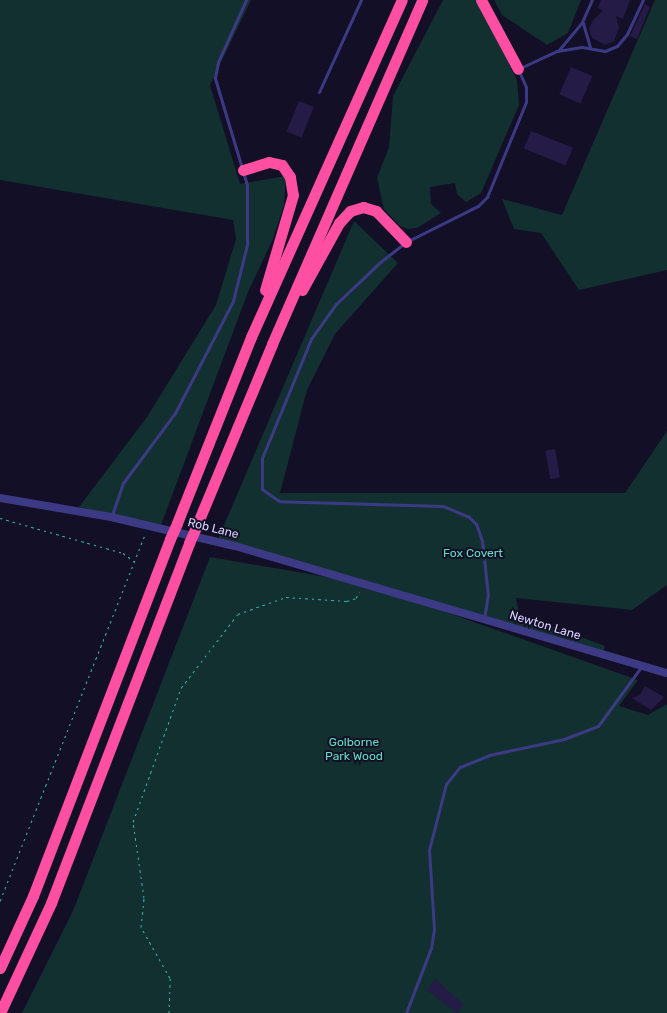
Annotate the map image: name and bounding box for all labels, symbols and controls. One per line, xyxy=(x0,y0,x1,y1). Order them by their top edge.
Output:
street label: Rob Lane xyxy=(186,516,240,542)
park label: Fox Covert xyxy=(443,547,503,561)
street label: Newton Lane xyxy=(508,608,582,644)
park label: Golborne Park Wood xyxy=(325,736,383,764)

